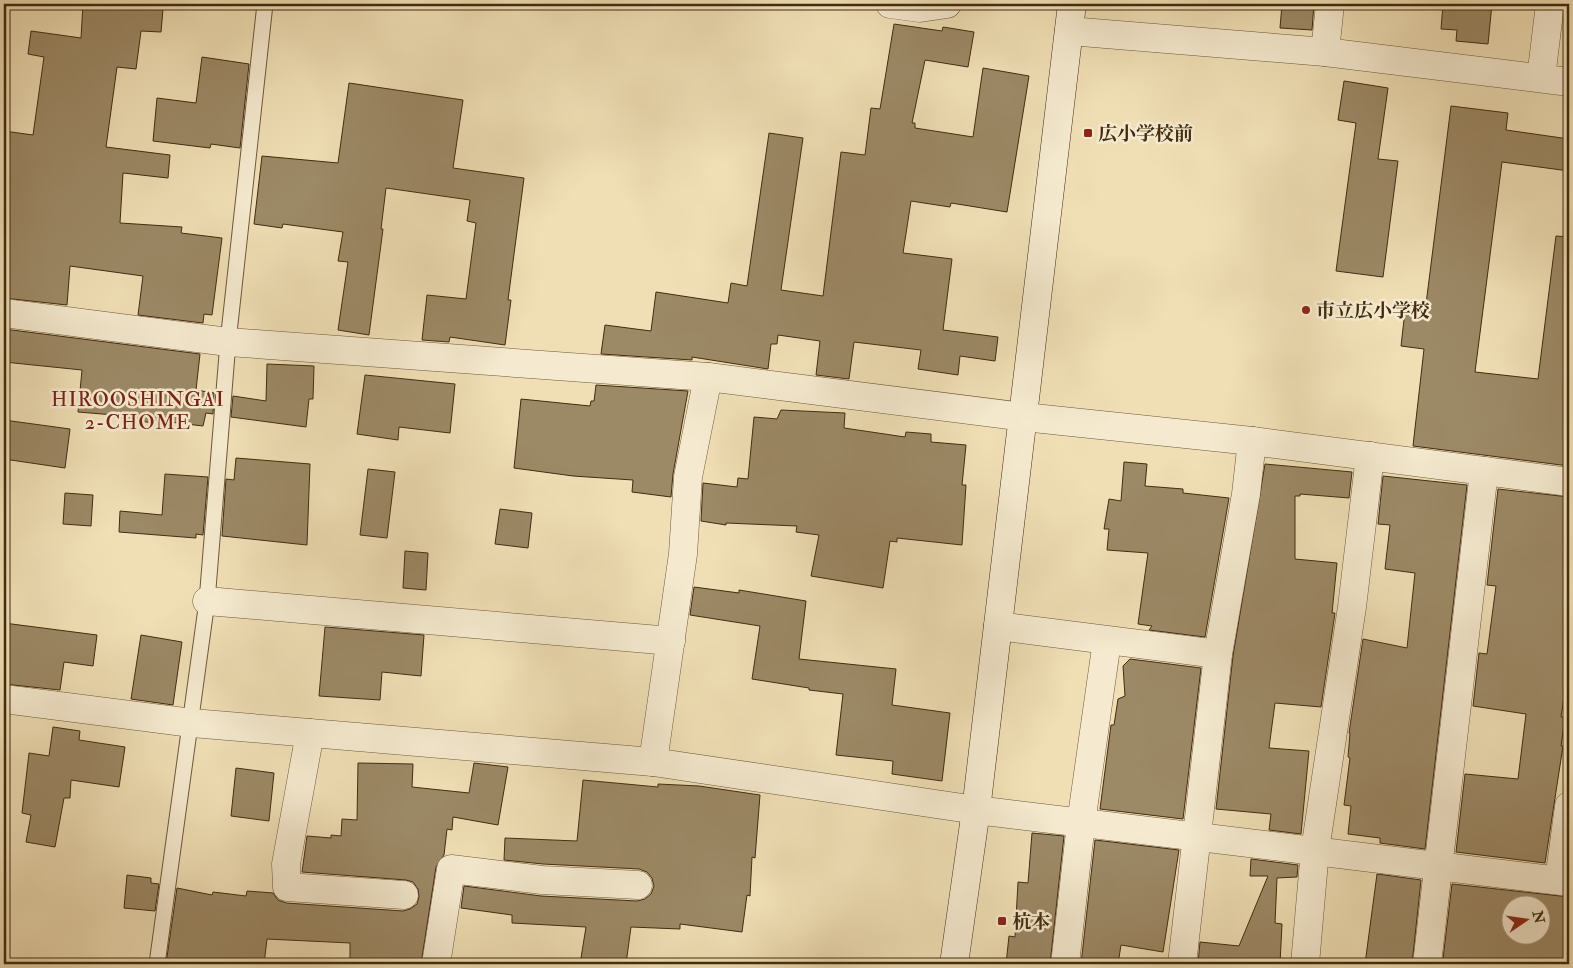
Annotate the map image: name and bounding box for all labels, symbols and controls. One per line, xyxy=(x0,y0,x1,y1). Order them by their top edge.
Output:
place label: 広小学校前 xyxy=(1098,122,1193,146)
marker: 広小学校前 xyxy=(1082,127,1094,139)
place label: 市立広小学校 xyxy=(1316,299,1430,323)
marker: 市立広小学校 xyxy=(1300,304,1312,316)
district label: HIROOSHINGAI 2-CHOME xyxy=(51,387,225,435)
north arrow xyxy=(1500,896,1550,946)
text: N xyxy=(1528,908,1548,926)
place label: 杭本 xyxy=(1012,910,1050,934)
marker: 杭本 xyxy=(996,915,1008,927)

